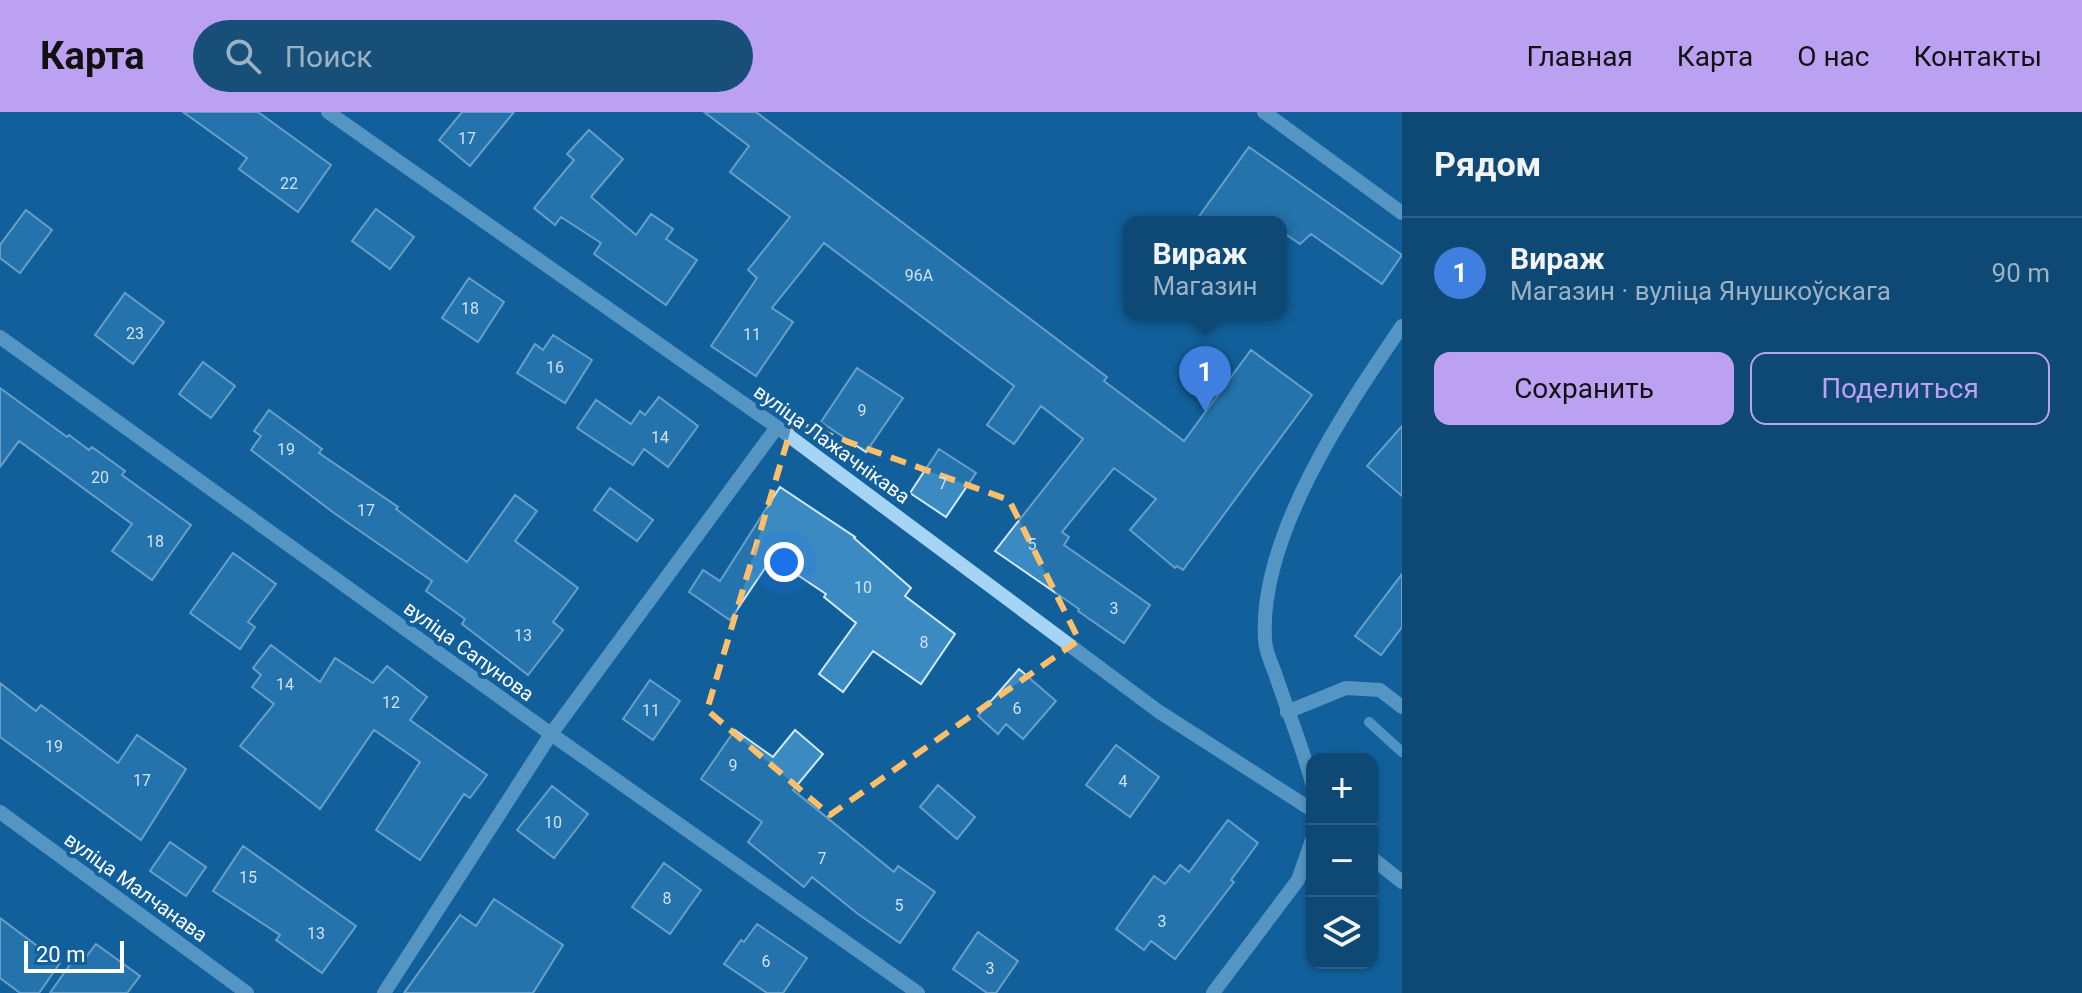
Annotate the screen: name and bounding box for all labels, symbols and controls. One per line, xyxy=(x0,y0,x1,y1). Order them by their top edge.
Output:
search box xyxy=(193,20,753,92)
text: Карта xyxy=(40,34,145,78)
icon: search xyxy=(221,34,265,78)
text: Поиск xyxy=(285,39,372,74)
text: Главная xyxy=(1526,40,1633,73)
text: Карта xyxy=(1677,40,1753,73)
text: О нас xyxy=(1797,40,1869,73)
text: Контакты xyxy=(1913,40,2042,73)
house number: 17 xyxy=(458,129,476,148)
text: Рядом xyxy=(1434,144,1541,184)
house number: 22 xyxy=(280,174,298,193)
popup xyxy=(1123,216,1287,320)
text: Вираж xyxy=(1152,236,1247,271)
text: Вираж xyxy=(1510,241,1605,276)
text: 1 xyxy=(1453,258,1467,288)
text: 90 m xyxy=(1992,258,2050,288)
house number: 96А xyxy=(905,266,934,285)
text: Магазин xyxy=(1152,271,1258,301)
text: Магазин · вуліца Янушкоўскага xyxy=(1510,276,1891,306)
house number: 18 xyxy=(461,299,479,318)
house number: 23 xyxy=(126,324,144,343)
house number: 11 xyxy=(743,325,761,344)
pin: 1 xyxy=(1179,346,1231,412)
button: Сохранить xyxy=(1434,352,1734,425)
button: Поделиться xyxy=(1750,352,2050,425)
house number: 16 xyxy=(546,358,564,377)
street label: вуліца Лажачнікава xyxy=(749,379,915,509)
house number: 9 xyxy=(858,401,867,420)
house number: 14 xyxy=(651,428,669,447)
house number: 19 xyxy=(277,440,295,459)
house number: 20 xyxy=(91,468,109,487)
house number: 7 xyxy=(939,474,948,493)
house number: 17 xyxy=(357,501,375,520)
house number: 18 xyxy=(146,532,164,551)
house number: 5 xyxy=(1028,535,1037,554)
your location xyxy=(764,542,804,582)
house number: 10 xyxy=(854,578,872,597)
street label: вуліца Сапунова xyxy=(399,596,539,706)
house number: 3 xyxy=(1110,599,1119,618)
house number: 13 xyxy=(514,626,532,645)
house number: 8 xyxy=(920,633,929,652)
house number: 14 xyxy=(276,675,294,694)
house number: 12 xyxy=(382,693,400,712)
house number: 6 xyxy=(1013,699,1022,718)
house number: 11 xyxy=(642,701,660,720)
house number: 19 xyxy=(45,737,63,756)
map controls xyxy=(1306,753,1378,969)
button: + xyxy=(1306,753,1378,825)
house number: 9 xyxy=(729,756,738,775)
house number: 17 xyxy=(133,771,151,790)
house number: 4 xyxy=(1119,772,1128,791)
house number: 10 xyxy=(544,813,562,832)
button: − xyxy=(1306,825,1378,897)
street label: вуліца Малчанава xyxy=(60,827,212,947)
house number: 7 xyxy=(818,849,827,868)
house number: 15 xyxy=(239,868,257,887)
house number: 8 xyxy=(663,889,672,908)
house number: 5 xyxy=(895,896,904,915)
button: layers xyxy=(1306,897,1378,969)
house number: 3 xyxy=(1158,912,1167,931)
house number: 13 xyxy=(307,924,325,943)
scale bar xyxy=(24,937,124,973)
text: 20 m xyxy=(36,942,85,967)
house number: 6 xyxy=(762,952,771,971)
house number: 3 xyxy=(986,959,995,978)

